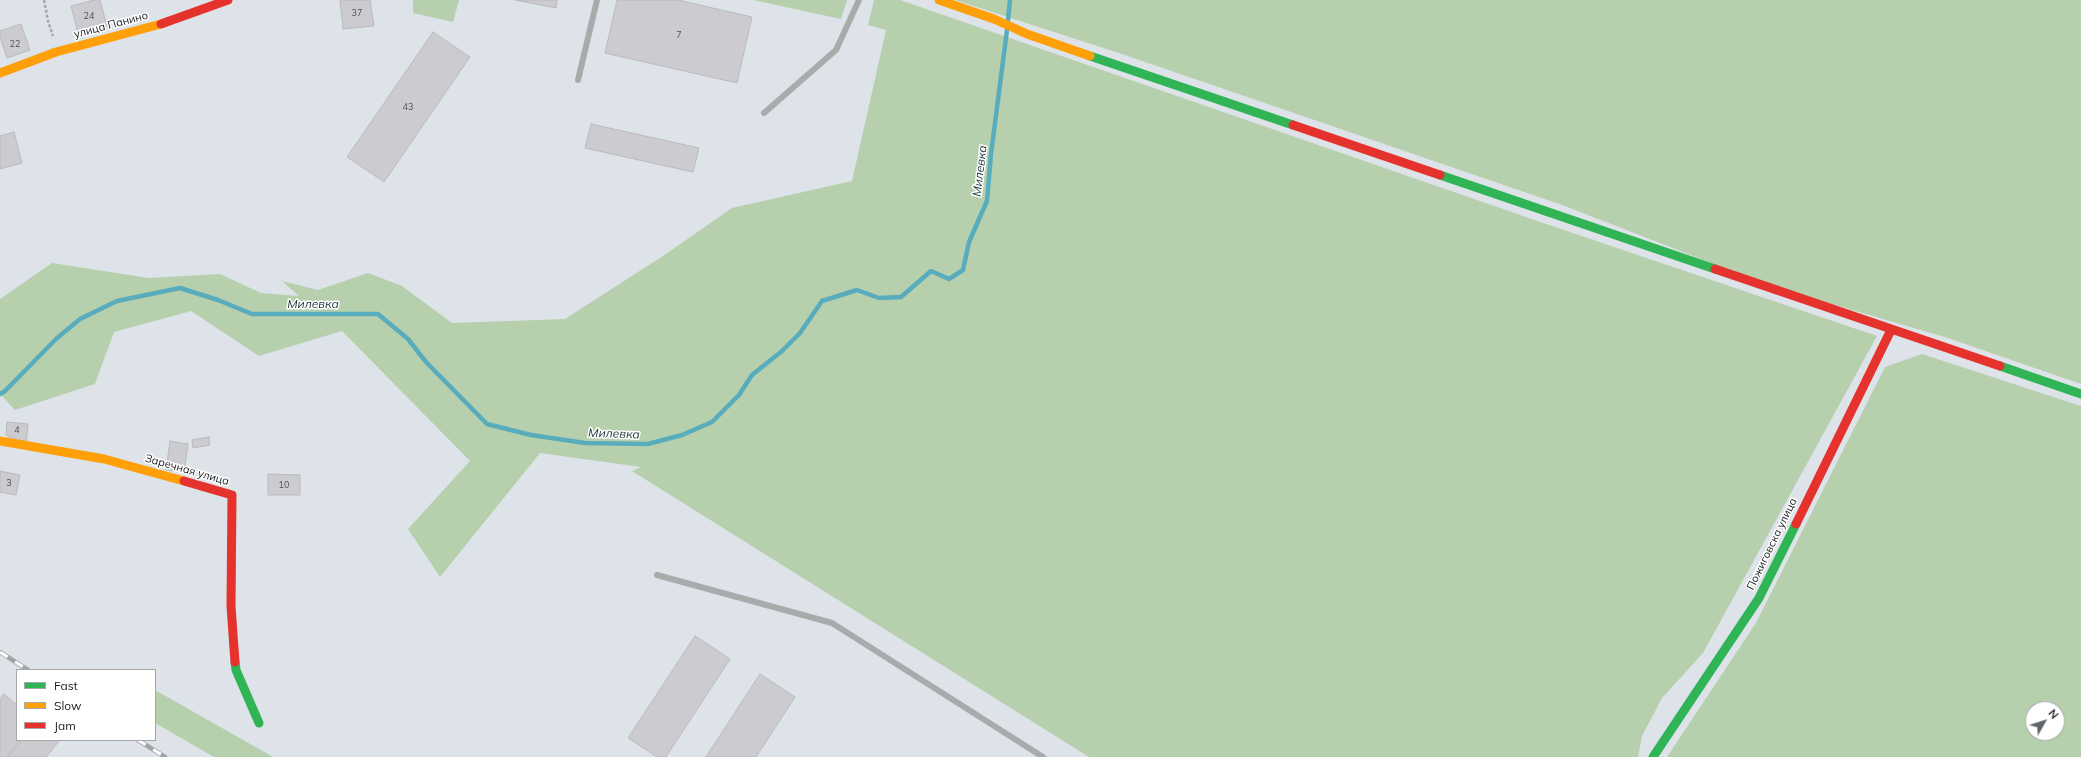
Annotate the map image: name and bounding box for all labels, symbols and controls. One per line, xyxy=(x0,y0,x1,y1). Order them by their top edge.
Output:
house number: 37 xyxy=(352,8,362,18)
street label: улица Панино xyxy=(73,9,149,41)
house number: 24 xyxy=(84,11,94,21)
house number: 7 xyxy=(676,30,682,40)
house number: 22 xyxy=(10,39,20,49)
house number: 43 xyxy=(403,102,413,112)
water label: Милевка xyxy=(970,145,990,197)
water label: Милевка xyxy=(287,297,339,311)
house number: 4 xyxy=(14,425,20,435)
water label: Милевка xyxy=(588,426,640,442)
street label: Заречная улица xyxy=(143,452,231,488)
house number: 3 xyxy=(6,478,12,488)
house number: 10 xyxy=(279,480,289,490)
street label: Пожиговска улица xyxy=(1744,496,1800,592)
legend xyxy=(16,669,156,741)
text: Fast xyxy=(54,678,78,693)
text: Slow xyxy=(54,698,82,713)
north arrow xyxy=(2025,701,2065,741)
text: N xyxy=(2045,706,2062,722)
text: Jam xyxy=(54,718,76,733)

